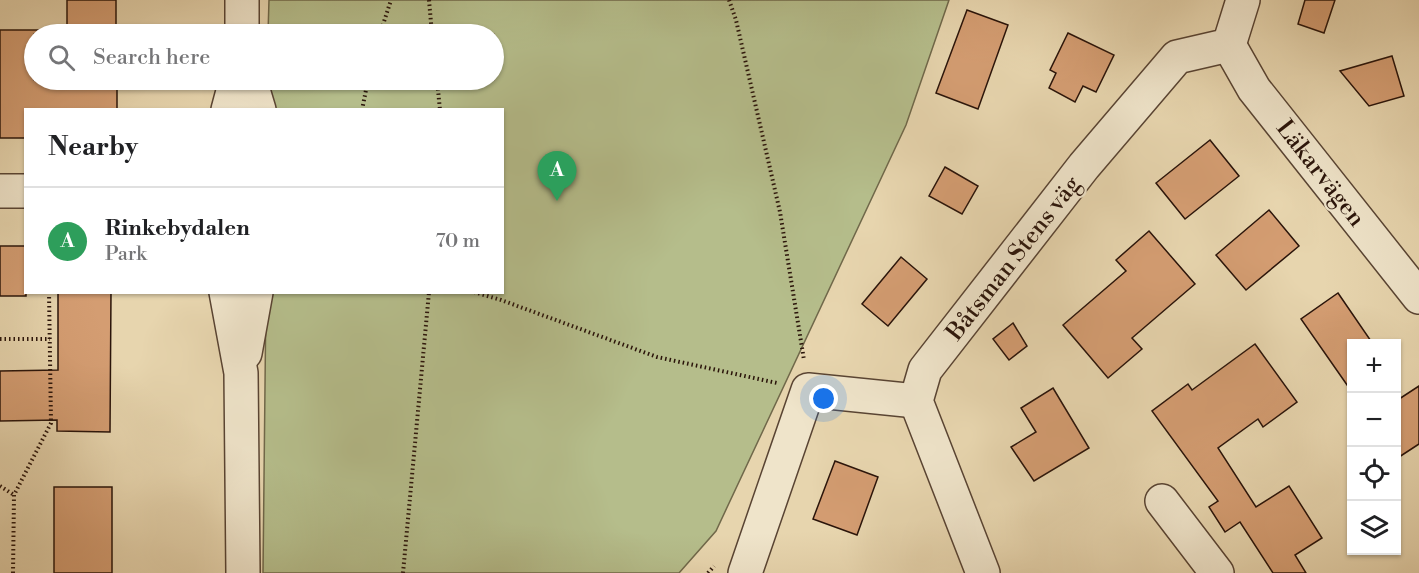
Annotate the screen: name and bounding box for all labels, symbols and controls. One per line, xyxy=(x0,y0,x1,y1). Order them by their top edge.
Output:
search box xyxy=(24,24,504,90)
icon: search xyxy=(45,41,78,74)
text: Search here xyxy=(93,44,210,71)
street label: Läkarvägen xyxy=(1269,114,1371,233)
text: Nearby xyxy=(48,131,138,163)
pin: A xyxy=(538,152,576,201)
street label: Båtsman Stens väg xyxy=(940,170,1088,348)
text: Rinkebydalen xyxy=(105,215,250,242)
text: A xyxy=(60,229,75,254)
text: 70 m xyxy=(436,229,480,254)
text: Park xyxy=(105,242,147,267)
map controls xyxy=(1347,339,1401,555)
button: + xyxy=(1347,339,1401,393)
your location xyxy=(809,384,838,413)
button: − xyxy=(1347,393,1401,447)
button: locate xyxy=(1347,447,1401,501)
button: layers xyxy=(1347,501,1401,555)

